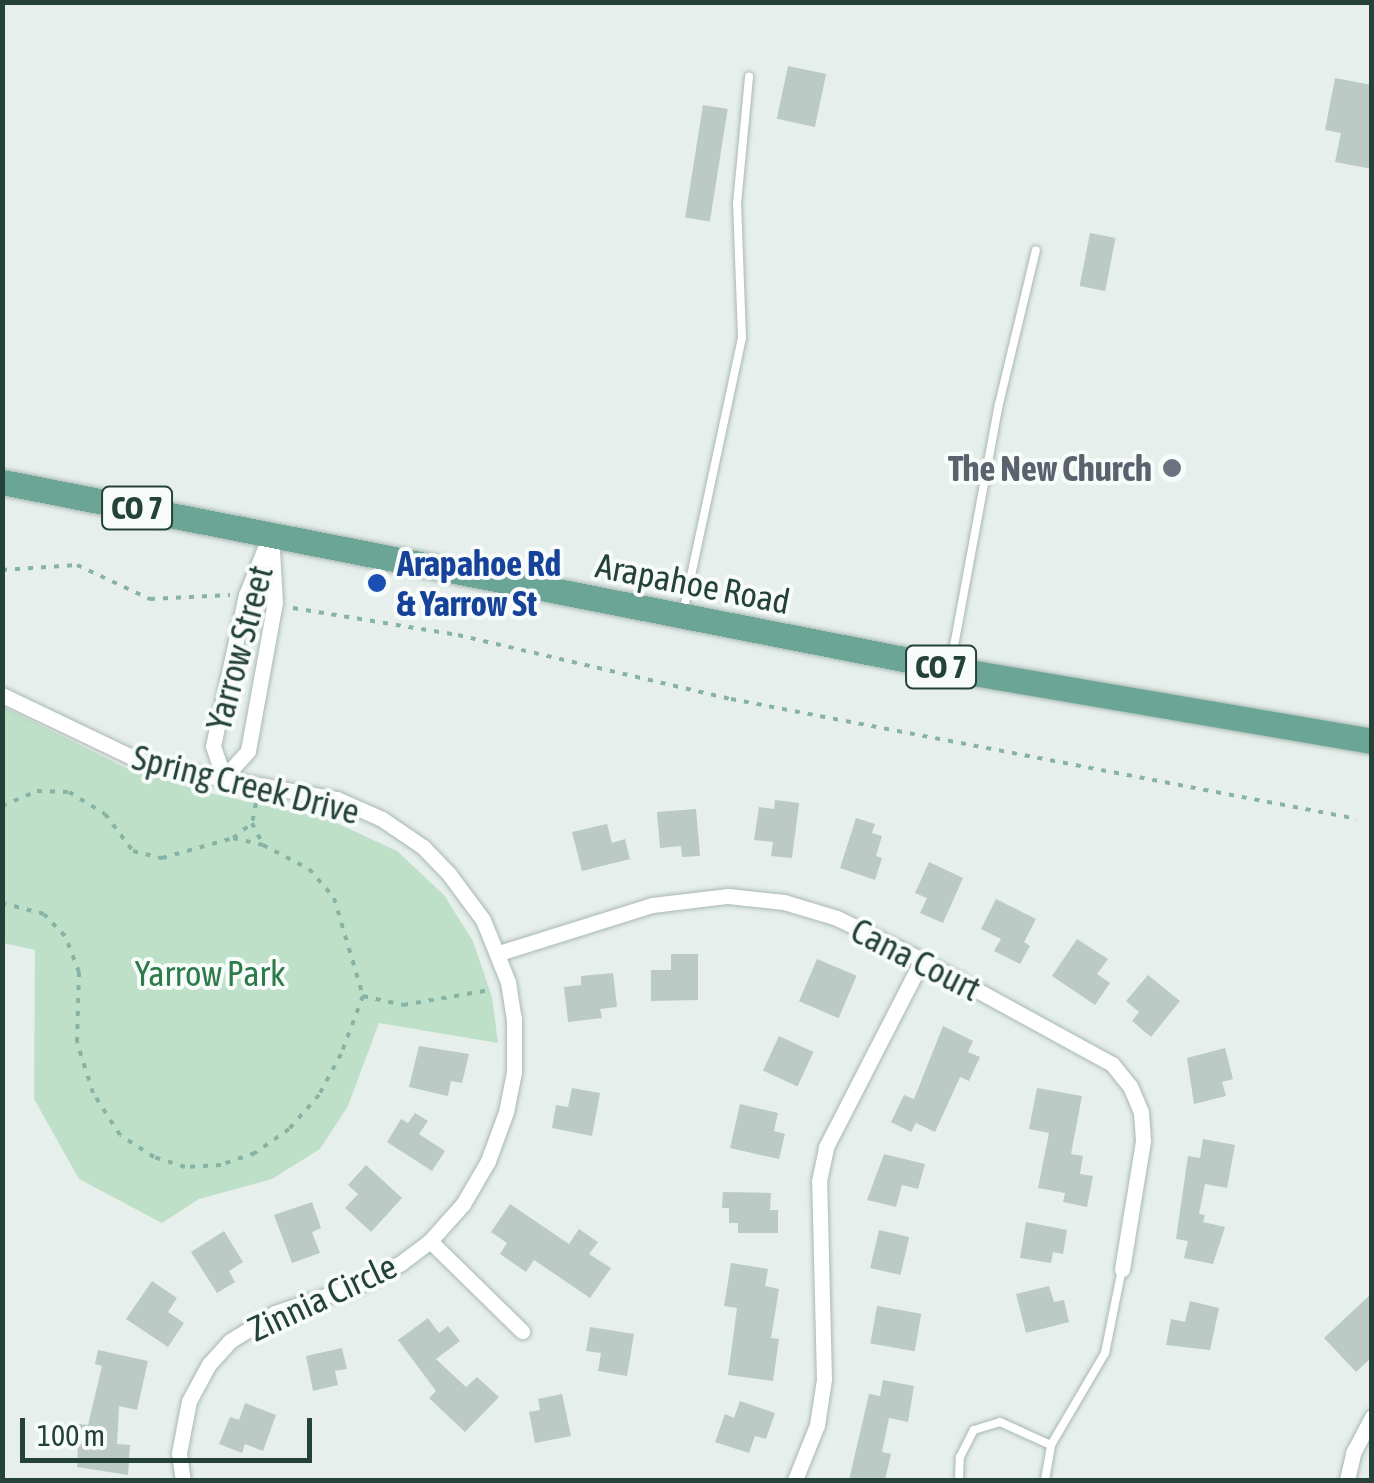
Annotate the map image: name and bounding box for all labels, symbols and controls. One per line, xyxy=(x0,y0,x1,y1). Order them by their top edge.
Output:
place label: The New Church xyxy=(948,447,1152,489)
marker: The New Church xyxy=(1161,457,1183,479)
road number: CO 7 xyxy=(100,481,174,535)
place label: Arapahoe Rd & Yarrow St xyxy=(397,542,561,624)
street label: Arapahoe Road xyxy=(592,544,794,622)
street label: Yarrow Street xyxy=(197,561,281,735)
marker: Arapahoe Rd & Yarrow St xyxy=(366,572,388,594)
road number: CO 7 xyxy=(904,640,978,694)
street label: Spring Creek Drive xyxy=(128,736,364,832)
street label: Cana Court xyxy=(844,909,988,1009)
park label: Yarrow Park xyxy=(135,952,285,994)
street label: Zinnia Circle xyxy=(241,1244,403,1350)
scale bar xyxy=(25,1398,318,1460)
text: 100 m xyxy=(37,1418,105,1452)

